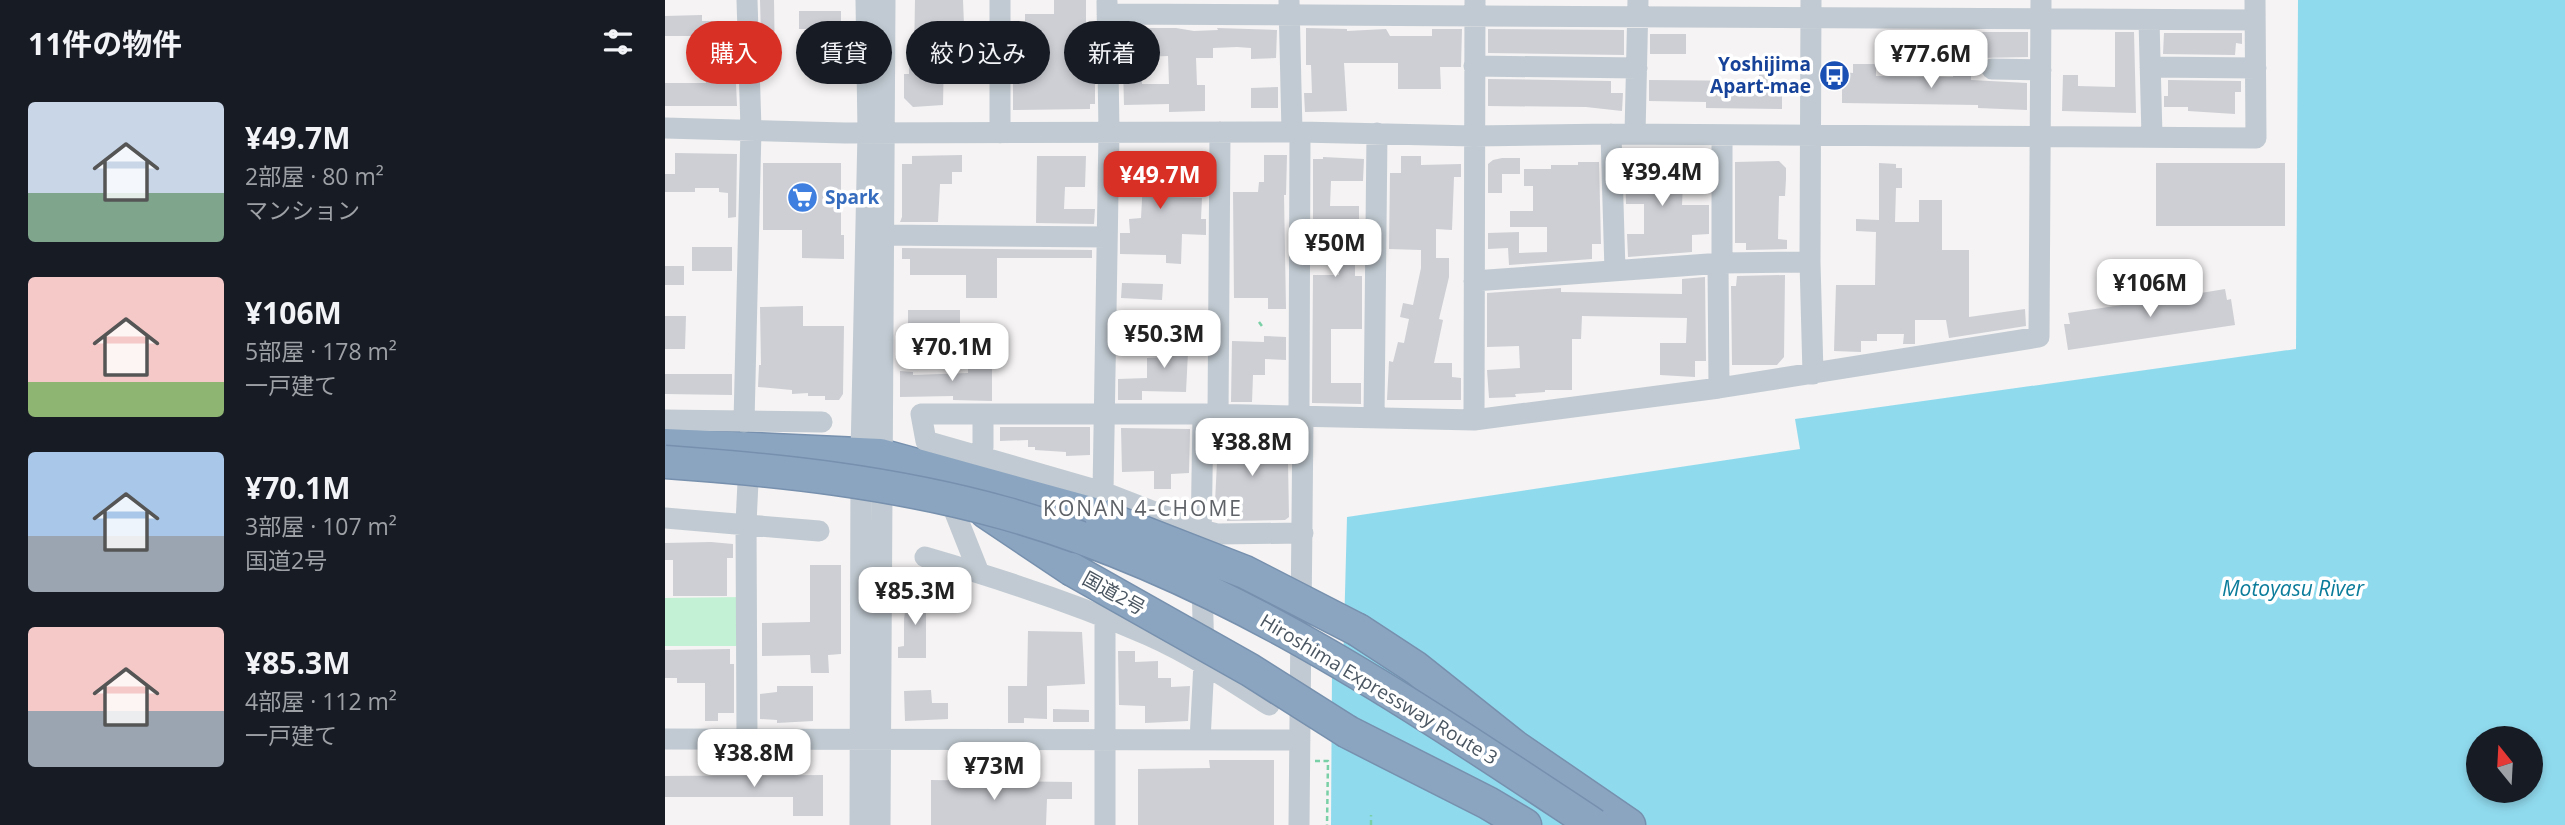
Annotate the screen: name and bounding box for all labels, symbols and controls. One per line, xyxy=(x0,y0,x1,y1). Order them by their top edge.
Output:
chip: 購入 xyxy=(686,21,782,84)
chip: 賃貸 xyxy=(796,21,892,84)
chip: 絞り込み xyxy=(906,21,1050,84)
chip: 新着 xyxy=(1064,21,1160,84)
text: 11件の物件 xyxy=(28,23,182,64)
icon: filters xyxy=(599,23,637,61)
pin: ¥77.6M xyxy=(1874,31,1988,90)
text: ¥77.6M xyxy=(1891,37,1971,69)
place label: Yoshijima Apart-mae xyxy=(1710,51,1811,99)
bus stop icon: Yoshijima Apart-mae xyxy=(1817,58,1851,92)
text: ¥49.7M xyxy=(245,117,350,158)
icon: home xyxy=(84,130,168,214)
pin: ¥39.4M xyxy=(1605,148,1719,208)
pin: ¥49.7M xyxy=(1103,152,1217,211)
text: ¥39.4M xyxy=(1622,155,1702,187)
text: ¥49.7M xyxy=(1120,158,1200,190)
text: 2部屋 · 80 m² xyxy=(245,160,384,192)
supermarket icon: Spark xyxy=(785,180,819,214)
place label: Spark xyxy=(825,184,880,210)
text: マンション xyxy=(245,194,360,226)
pin: ¥50M xyxy=(1294,219,1376,279)
text: ¥50M xyxy=(1304,226,1366,258)
pin: ¥106M xyxy=(2101,260,2199,319)
text: ¥106M xyxy=(2113,266,2187,298)
text: ¥106M xyxy=(245,292,342,333)
icon: home xyxy=(84,305,168,389)
pin: ¥50.3M xyxy=(1107,310,1221,370)
text: ¥50.3M xyxy=(1124,317,1204,349)
pin: ¥70.1M xyxy=(895,324,1009,383)
text: ¥70.1M xyxy=(912,330,992,362)
text: 5部屋 · 178 m² xyxy=(245,335,397,367)
text: 一戸建て xyxy=(245,369,337,401)
pin: ¥38.8M xyxy=(1195,419,1309,478)
text: ¥38.8M xyxy=(1212,425,1292,457)
text: ¥70.1M xyxy=(245,467,350,508)
icon: home xyxy=(84,480,168,564)
district label: KONAN 4-CHOME xyxy=(1043,494,1243,522)
text: 3部屋 · 107 m² xyxy=(245,510,397,542)
text: 国道2号 xyxy=(245,544,327,576)
street label: 国道2号 xyxy=(1078,565,1150,621)
pin: ¥85.3M xyxy=(858,568,972,627)
text: ¥85.3M xyxy=(875,574,955,606)
water label: Motoyasu River xyxy=(2222,574,2365,602)
street label: Hiroshima Expressway Route 3 xyxy=(1255,608,1503,770)
text: ¥85.3M xyxy=(245,642,350,683)
icon: home xyxy=(84,655,168,739)
text: 4部屋 · 112 m² xyxy=(245,685,397,717)
text: 一戸建て xyxy=(245,719,337,751)
north arrow xyxy=(2466,726,2543,803)
map controls xyxy=(2466,726,2543,803)
pin: ¥38.8M xyxy=(697,730,811,789)
text: ¥38.8M xyxy=(714,736,794,768)
pin: ¥73M xyxy=(953,742,1035,802)
text: ¥73M xyxy=(963,749,1025,781)

